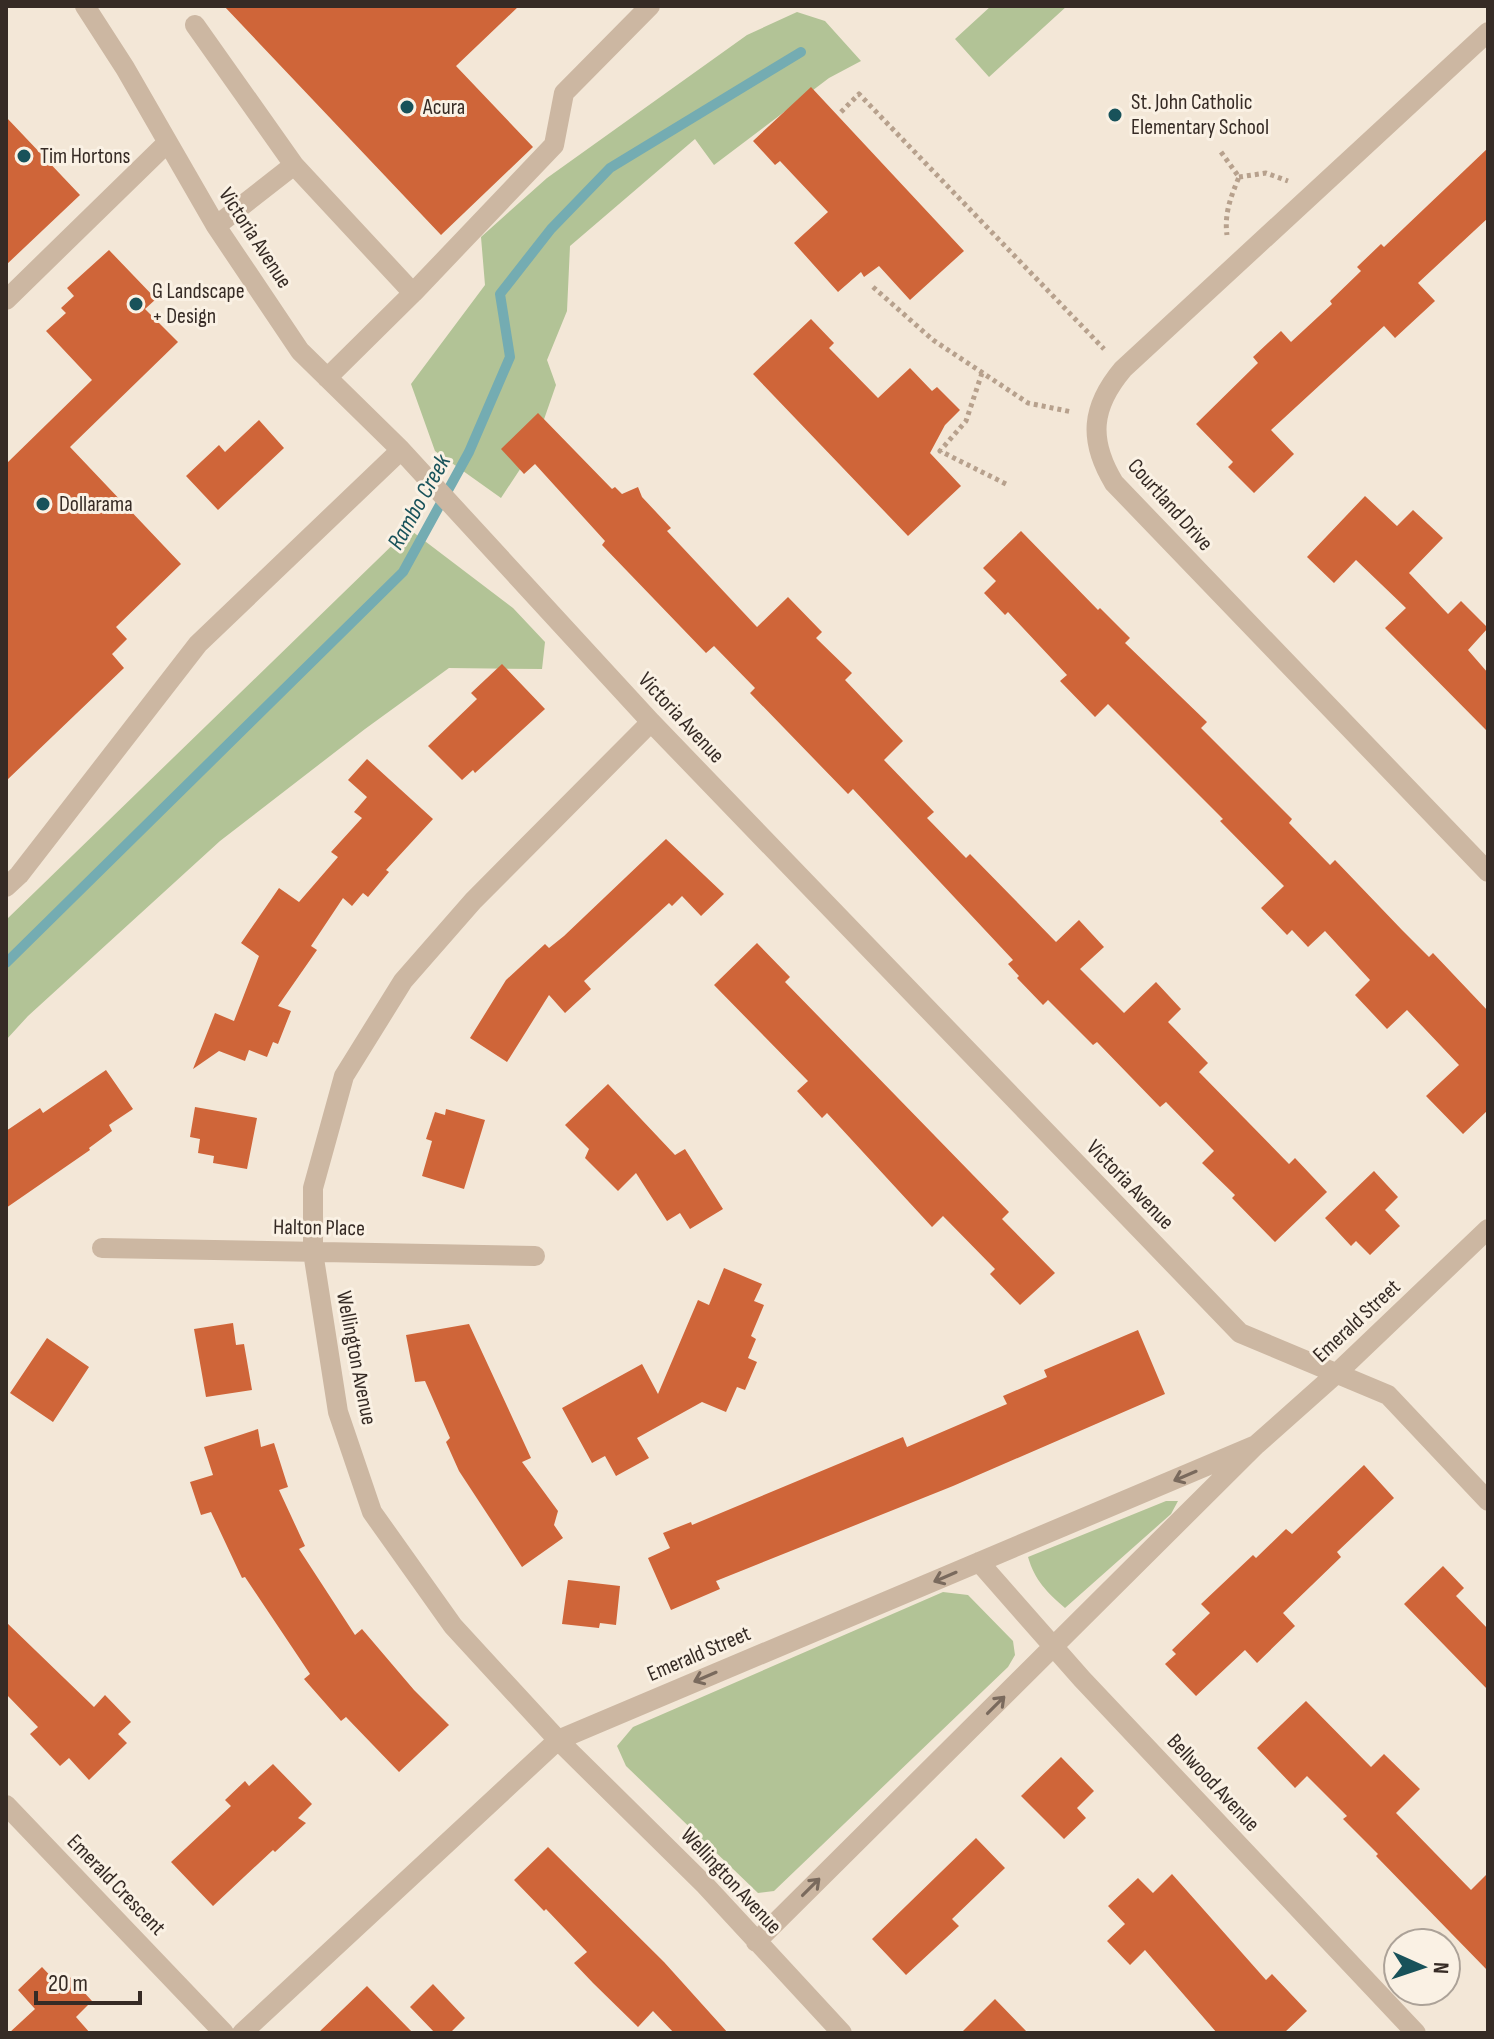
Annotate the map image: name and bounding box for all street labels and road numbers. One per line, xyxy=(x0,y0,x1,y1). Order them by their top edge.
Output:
street label: Victoria Avenue xyxy=(212,183,298,293)
street label: Courtland Drive xyxy=(1121,453,1219,557)
street label: Victoria Avenue xyxy=(632,667,730,769)
street label: Victoria Avenue xyxy=(1081,1134,1179,1236)
street label: Halton Place xyxy=(273,1214,365,1242)
street label: Emerald Street xyxy=(1308,1274,1407,1368)
street label: Wellington Avenue xyxy=(330,1289,382,1427)
street label: Emerald Street xyxy=(643,1620,755,1688)
street label: Bellwood Avenue xyxy=(1161,1729,1265,1837)
street label: Wellington Avenue xyxy=(675,1822,787,1940)
street label: Emerald Crescent xyxy=(61,1829,171,1941)

